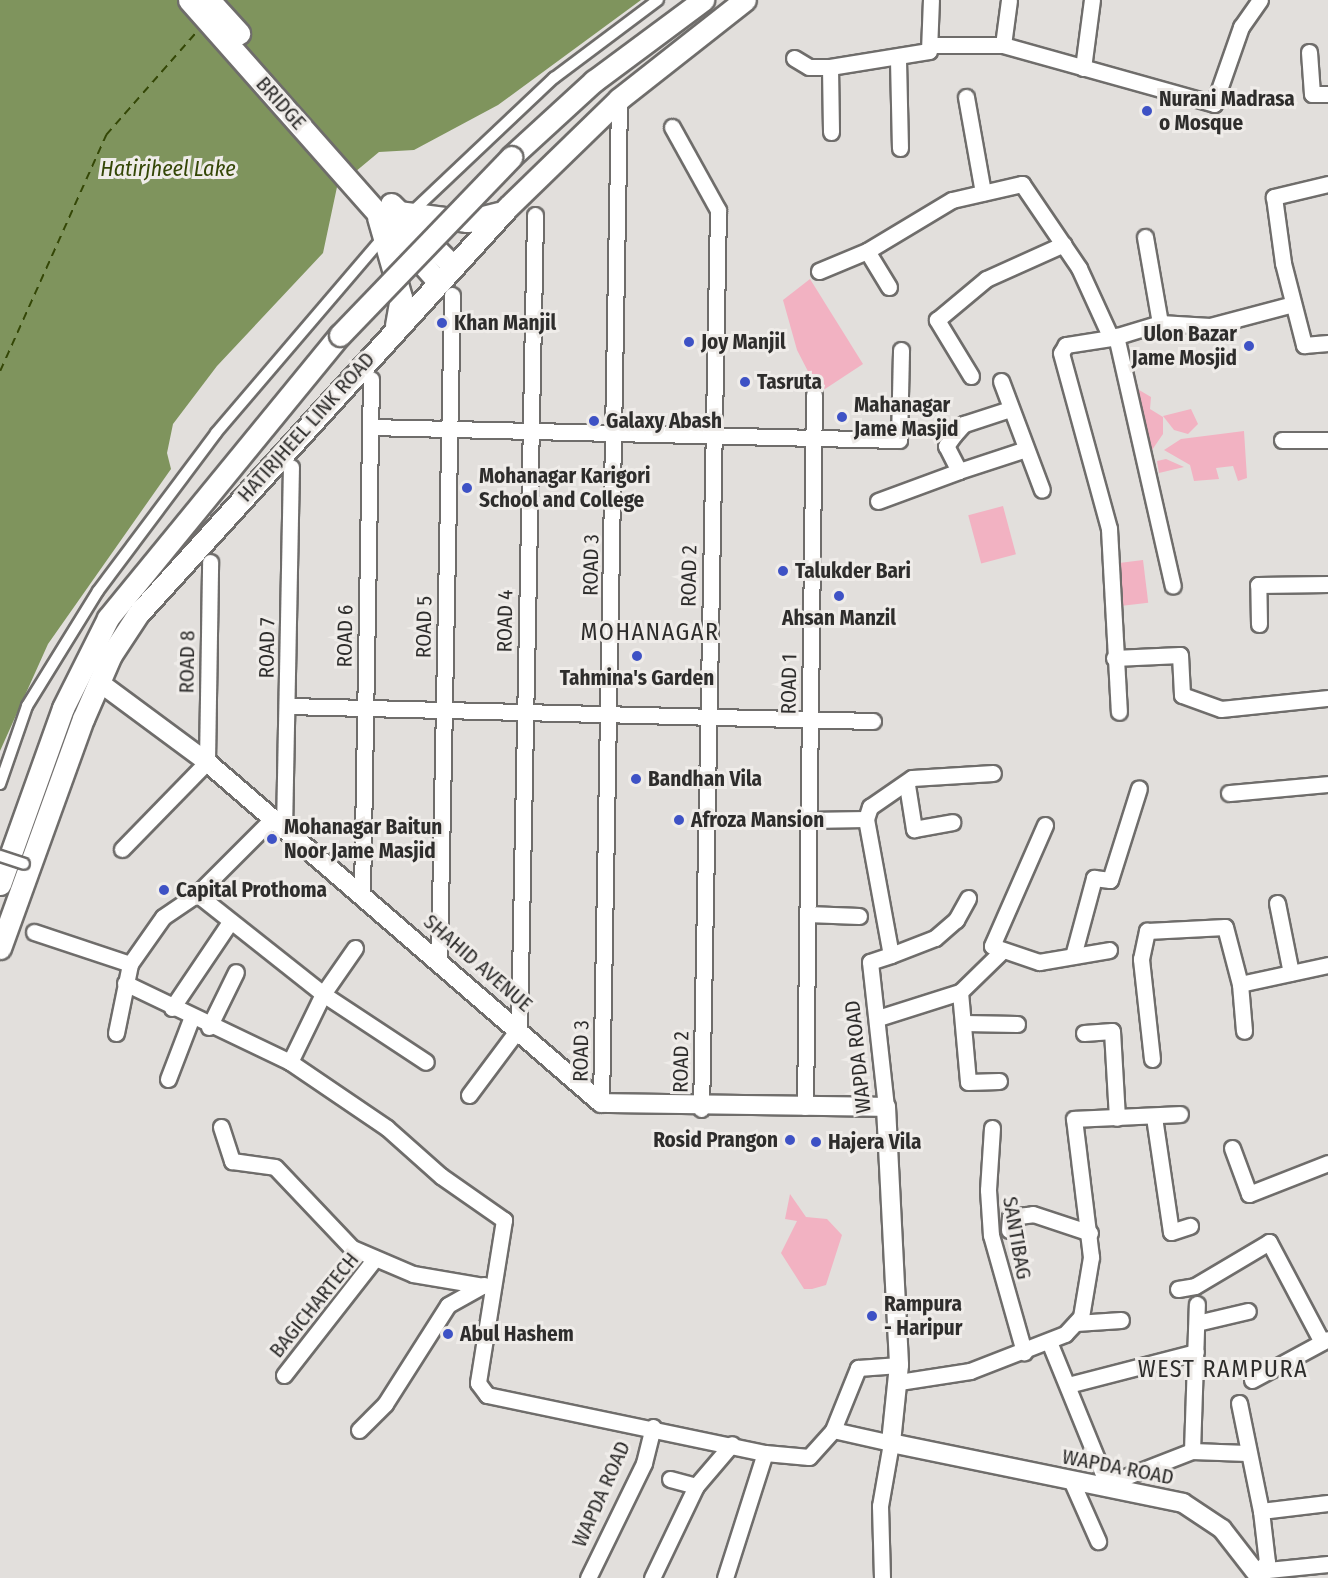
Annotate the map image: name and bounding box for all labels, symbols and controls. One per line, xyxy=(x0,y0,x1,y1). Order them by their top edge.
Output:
street label: BRIDGE xyxy=(251,71,311,135)
place label: Nurani Madrasa o Mosque xyxy=(1159,86,1295,136)
marker: Nurani Madrasa o Mosque xyxy=(1140,104,1154,118)
water label: Hatirjheel Lake xyxy=(100,156,236,182)
place label: Khan Manjil xyxy=(454,310,556,336)
marker: Khan Manjil xyxy=(435,316,449,330)
place label: Ulon Bazar Jame Mosjid xyxy=(1132,321,1237,371)
place label: Joy Manjil xyxy=(701,329,786,355)
marker: Joy Manjil xyxy=(682,335,696,349)
marker: Ulon Bazar Jame Mosjid xyxy=(1242,339,1256,353)
street label: HATIRJHEEL LINK ROAD xyxy=(232,347,380,507)
place label: Tasruta xyxy=(757,369,822,395)
marker: Tasruta xyxy=(738,375,752,389)
place label: Mahanagar Jame Masjid xyxy=(854,392,959,442)
place label: Galaxy Abash xyxy=(606,408,722,434)
marker: Mahanagar Jame Masjid xyxy=(835,410,849,424)
marker: Galaxy Abash xyxy=(587,414,601,428)
place label: Mohanagar Karigori School and College xyxy=(479,463,650,513)
marker: Mohanagar Karigori School and College xyxy=(460,481,474,495)
street label: ROAD 3 xyxy=(578,534,604,596)
street label: ROAD 2 xyxy=(676,545,702,607)
place label: Talukder Bari xyxy=(795,558,911,584)
marker: Talukder Bari xyxy=(776,564,790,578)
street label: ROAD 4 xyxy=(492,589,518,653)
marker: Ahsan Manzil xyxy=(832,589,846,603)
street label: ROAD 5 xyxy=(411,596,437,658)
street label: ROAD 6 xyxy=(332,604,358,668)
place label: Ahsan Manzil xyxy=(782,605,896,631)
street label: ROAD 7 xyxy=(254,617,280,679)
district label: MOHANAGAR xyxy=(581,619,719,647)
street label: ROAD 8 xyxy=(174,630,200,694)
marker: Tahmina's Garden xyxy=(630,649,644,663)
street label: ROAD 1 xyxy=(776,653,802,715)
place label: Tahmina's Garden xyxy=(560,665,714,691)
place label: Bandhan Vila xyxy=(648,766,762,792)
marker: Bandhan Vila xyxy=(629,772,643,786)
place label: Afroza Mansion xyxy=(691,807,824,833)
marker: Afroza Mansion xyxy=(672,813,686,827)
place label: Mohanagar Baitun Noor Jame Masjid xyxy=(284,814,442,864)
marker: Mohanagar Baitun Noor Jame Masjid xyxy=(265,832,279,846)
place label: Capital Prothoma xyxy=(176,877,327,903)
marker: Capital Prothoma xyxy=(157,883,171,897)
street label: SHAHID AVENUE xyxy=(418,909,538,1017)
street label: WAPDA ROAD xyxy=(840,999,876,1115)
street label: ROAD 3 xyxy=(568,1020,594,1082)
street label: ROAD 2 xyxy=(668,1031,694,1093)
place label: Rosid Prangon xyxy=(653,1127,778,1153)
place label: Hajera Vila xyxy=(828,1129,921,1155)
marker: Rosid Prangon xyxy=(783,1133,797,1147)
marker: Hajera Vila xyxy=(809,1135,823,1149)
street label: SANTIBAG xyxy=(997,1195,1037,1281)
street label: BAGICHARTECH xyxy=(264,1247,364,1363)
place label: Rampura - Haripur xyxy=(884,1291,962,1341)
marker: Rampura - Haripur xyxy=(865,1309,879,1323)
place label: Abul Hashem xyxy=(460,1321,574,1347)
marker: Abul Hashem xyxy=(441,1327,455,1341)
district label: WEST RAMPURA xyxy=(1138,1356,1308,1384)
street label: WAPDA ROAD xyxy=(566,1437,636,1551)
street label: WAPDA ROAD xyxy=(1060,1444,1176,1490)

